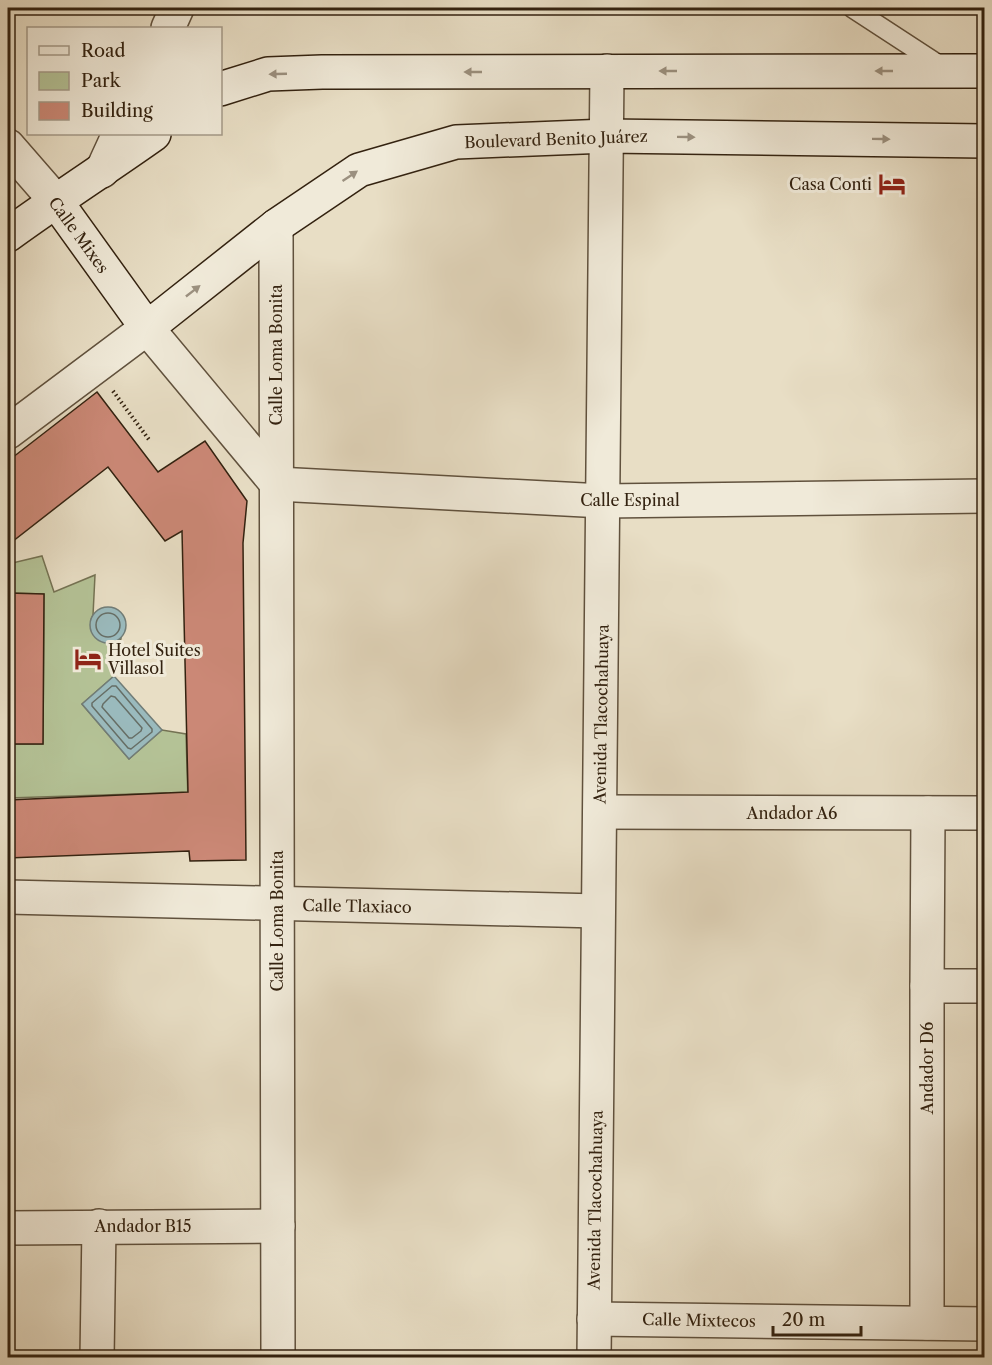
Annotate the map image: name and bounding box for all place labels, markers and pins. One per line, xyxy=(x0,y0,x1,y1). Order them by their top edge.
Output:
hotel icon: Casa Conti xyxy=(877,169,907,199)
place label: Casa Conti xyxy=(789,174,872,194)
place label: Hotel Suites Villasol xyxy=(107,640,201,678)
hotel icon: Hotel Suites Villasol xyxy=(73,644,103,674)

